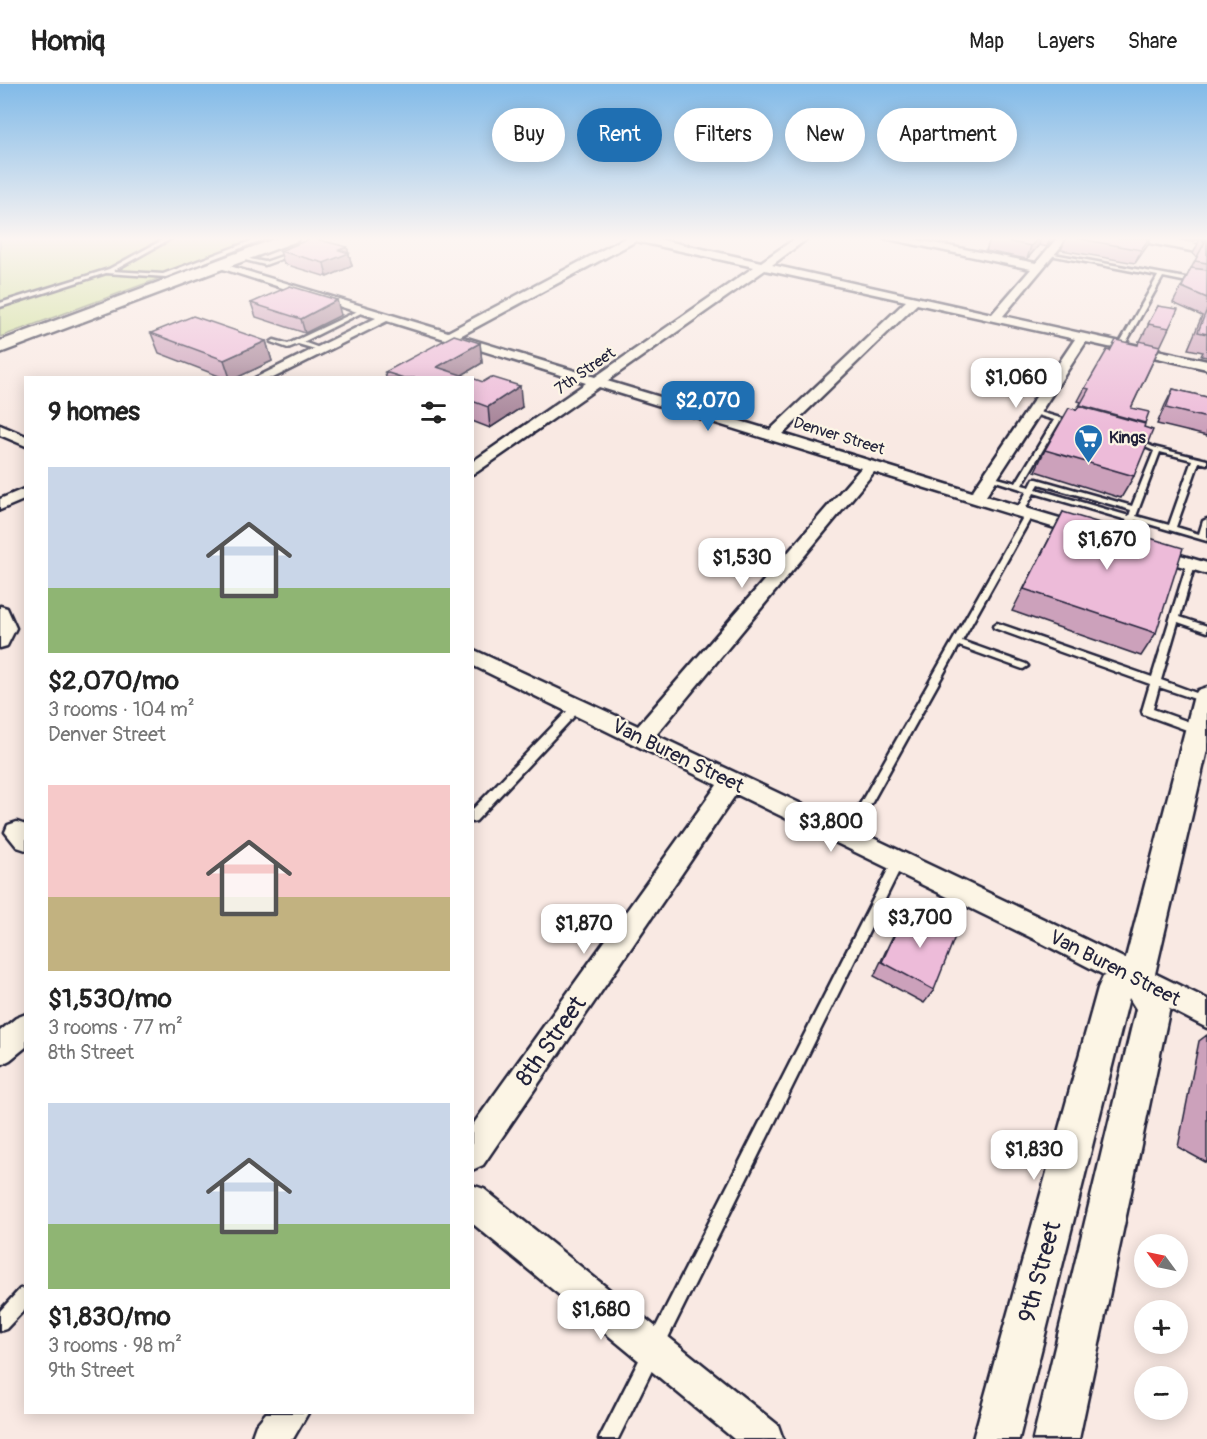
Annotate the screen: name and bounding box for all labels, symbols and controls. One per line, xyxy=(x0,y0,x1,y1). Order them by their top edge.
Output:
text: Homiq xyxy=(30,24,105,59)
text: Map xyxy=(969,28,1004,55)
text: Layers xyxy=(1037,28,1095,55)
text: Share xyxy=(1128,28,1177,55)
chip: Buy xyxy=(492,108,565,162)
chip: Rent xyxy=(577,108,662,162)
chip: Filters xyxy=(674,108,773,162)
chip: New xyxy=(785,108,865,162)
chip: Apartment xyxy=(877,108,1017,162)
street label: 7th Street xyxy=(551,343,620,399)
pin: $1,060 xyxy=(967,358,1065,409)
text: $1,060 xyxy=(985,365,1047,390)
pin: $2,070 xyxy=(659,381,757,432)
text: $2,070 xyxy=(676,388,741,413)
text: 9 homes xyxy=(48,396,140,428)
icon: filters xyxy=(417,396,450,429)
street label: Denver Street xyxy=(791,413,888,460)
supermarket icon: Kings xyxy=(1072,422,1104,464)
place label: Kings xyxy=(1109,428,1146,448)
icon: home xyxy=(195,506,303,614)
pin: $1,670 xyxy=(1058,520,1156,571)
text: $1,670 xyxy=(1077,527,1137,552)
pin: $1,530 xyxy=(693,538,791,589)
text: $1,530 xyxy=(712,545,772,570)
text: $2,070/mo xyxy=(48,665,179,697)
text: 3 rooms · 104 m² xyxy=(48,697,195,722)
street label: Van Buren Street xyxy=(608,713,749,799)
text: Denver Street xyxy=(48,722,166,747)
pin: $3,800 xyxy=(782,802,880,853)
text: $3,800 xyxy=(799,809,863,834)
icon: home xyxy=(195,824,303,932)
pin: $3,700 xyxy=(871,898,969,949)
pin: $1,870 xyxy=(535,904,633,955)
text: $3,700 xyxy=(888,905,952,930)
text: $1,870 xyxy=(555,911,613,936)
street label: Van Buren Street xyxy=(1045,924,1186,1012)
text: $1,530/mo xyxy=(48,983,172,1015)
street label: 8th Street xyxy=(509,990,593,1092)
text: 3 rooms · 77 m² xyxy=(48,1015,183,1040)
text: 8th Street xyxy=(48,1040,134,1065)
pin: $1,830 xyxy=(985,1130,1083,1181)
text: $1,830 xyxy=(1005,1137,1063,1162)
icon: home xyxy=(195,1142,303,1250)
street label: 9th Street xyxy=(1013,1218,1067,1326)
north arrow xyxy=(1134,1234,1188,1288)
map controls xyxy=(1134,1234,1188,1420)
pin: $1,680 xyxy=(552,1290,650,1341)
text: $1,680 xyxy=(571,1297,631,1322)
button: + xyxy=(1134,1300,1188,1354)
text: $1,830/mo xyxy=(48,1301,171,1333)
text: 3 rooms · 98 m² xyxy=(48,1333,182,1358)
text: 9th Street xyxy=(48,1358,134,1383)
button: − xyxy=(1134,1366,1188,1420)

